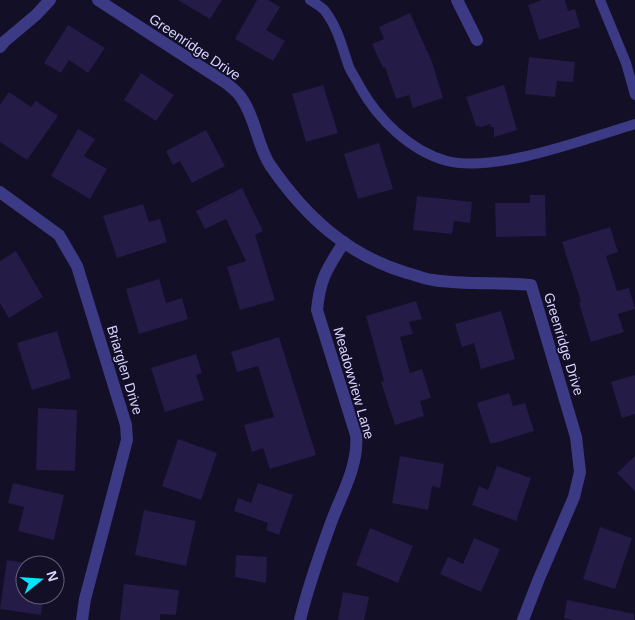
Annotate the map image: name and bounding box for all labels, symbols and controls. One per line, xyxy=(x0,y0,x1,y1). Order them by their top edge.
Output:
street label: Greenridge Drive xyxy=(146,11,244,84)
street label: Greenridge Drive xyxy=(541,291,587,398)
street label: Briarglen Drive xyxy=(104,323,146,417)
street label: Meadowview Lane xyxy=(330,325,378,441)
north arrow xyxy=(15,555,65,605)
text: N xyxy=(43,569,62,583)

